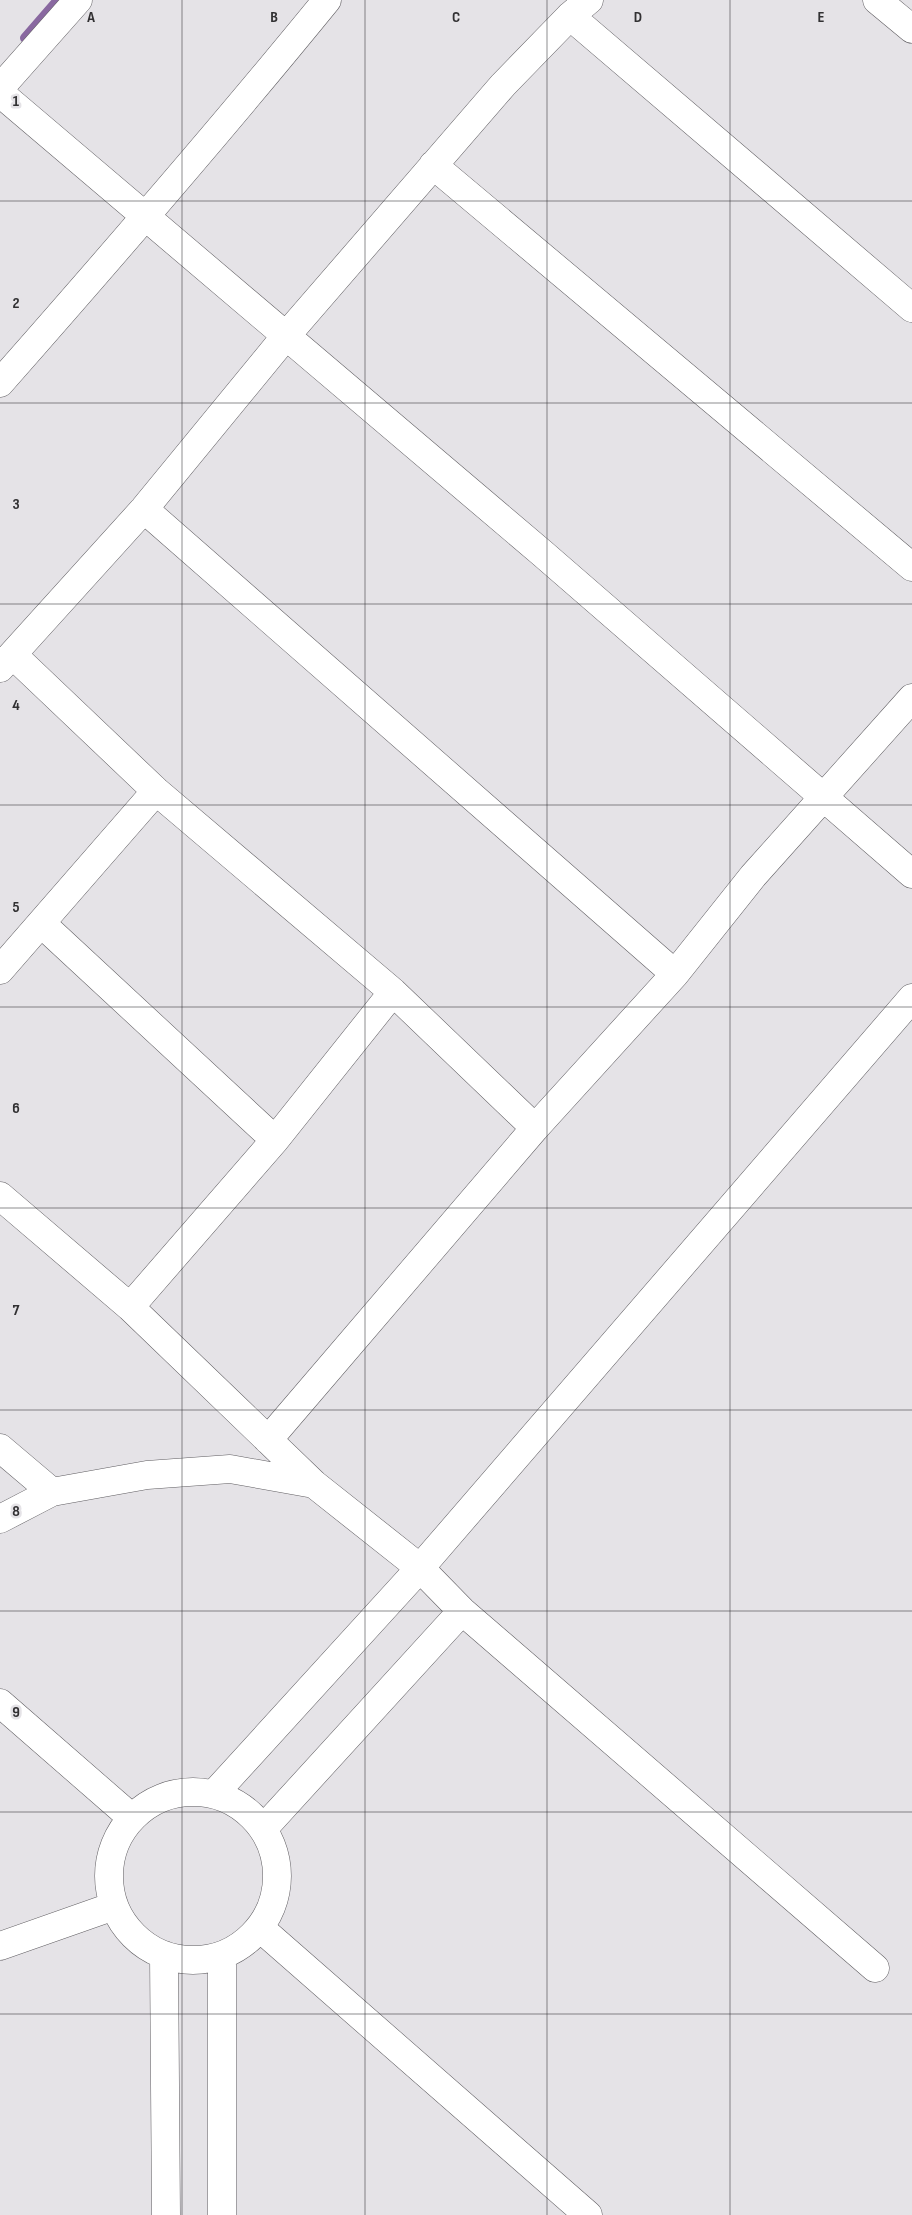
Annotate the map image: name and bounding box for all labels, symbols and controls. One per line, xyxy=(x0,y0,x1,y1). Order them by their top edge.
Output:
text: A xyxy=(86,8,95,27)
text: B xyxy=(270,8,278,27)
text: C xyxy=(452,8,460,27)
text: D xyxy=(634,8,642,27)
text: E xyxy=(818,8,825,27)
text: 1 xyxy=(13,92,20,111)
text: 2 xyxy=(12,294,20,313)
text: 3 xyxy=(12,495,20,514)
text: 4 xyxy=(12,696,20,715)
text: 5 xyxy=(12,898,20,917)
text: 6 xyxy=(12,1099,20,1118)
text: 7 xyxy=(13,1301,20,1320)
text: 8 xyxy=(12,1502,20,1521)
text: 9 xyxy=(12,1703,20,1722)

